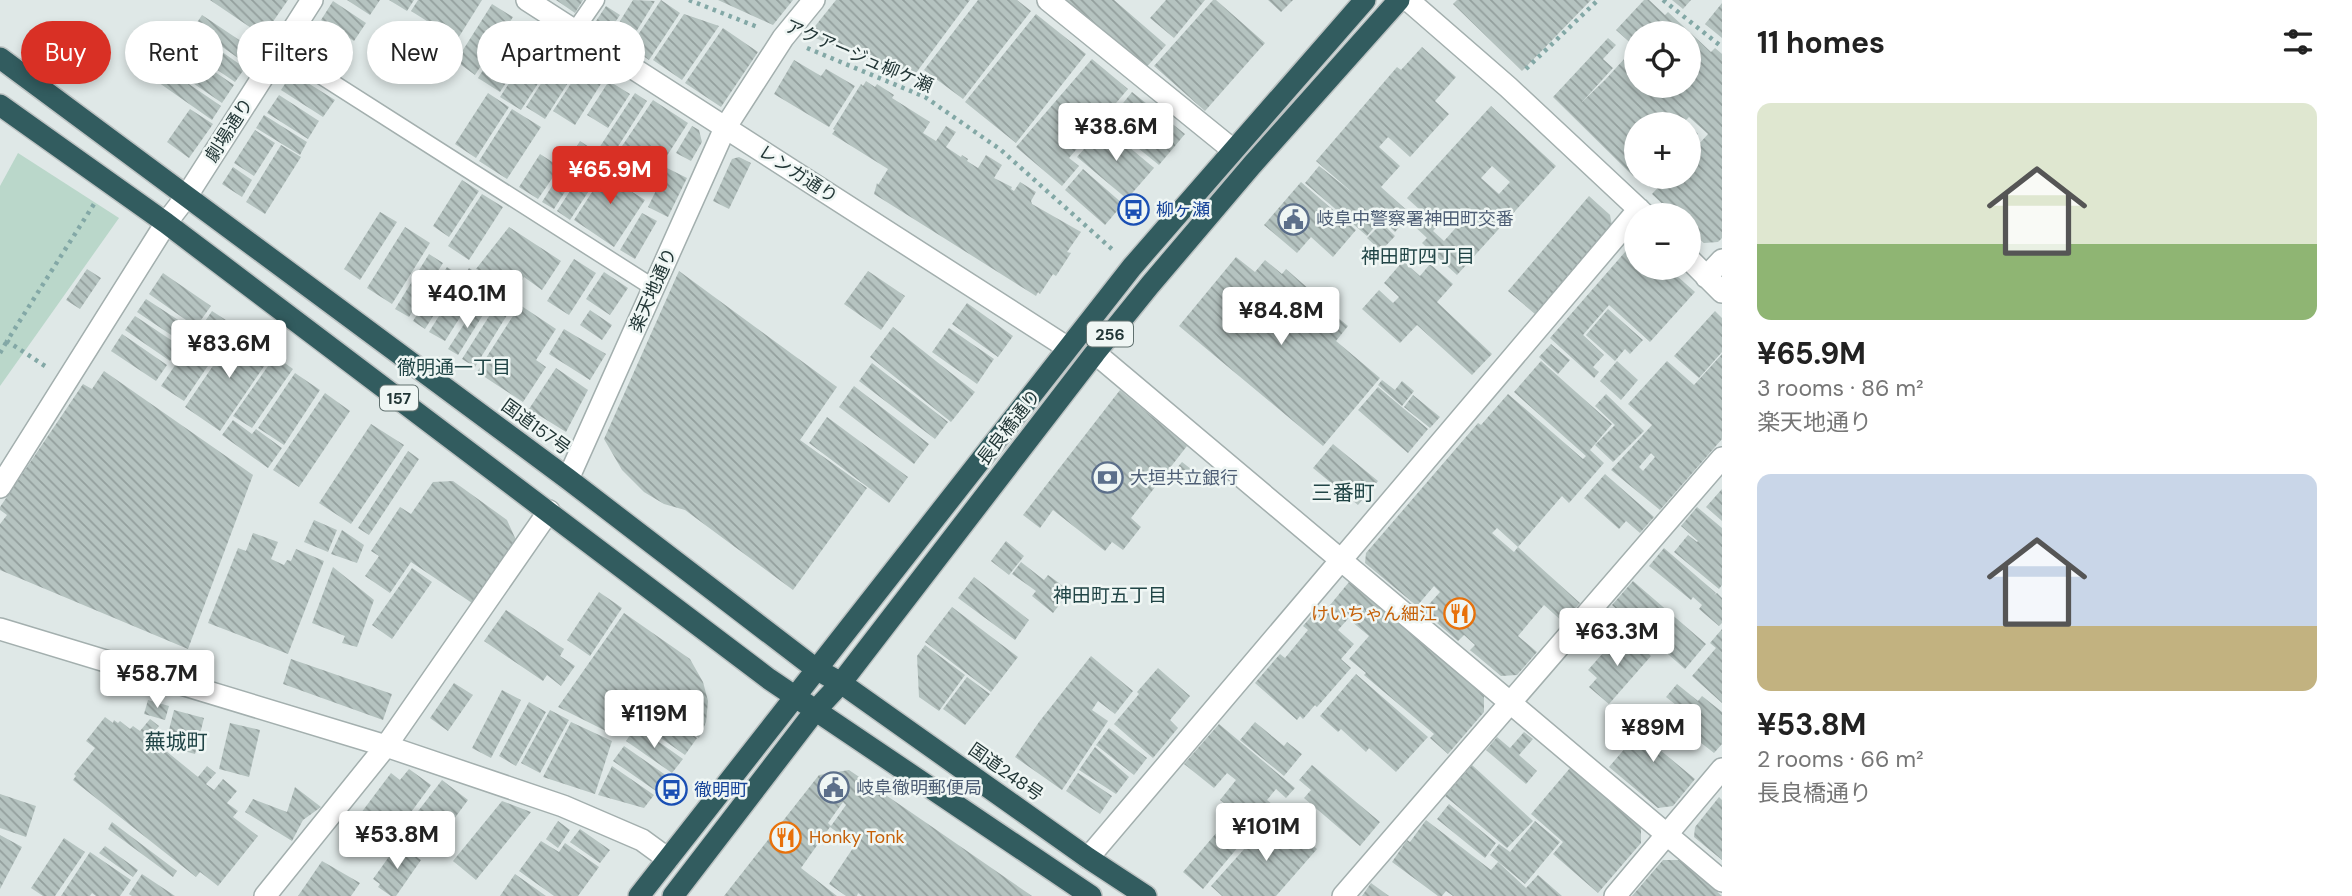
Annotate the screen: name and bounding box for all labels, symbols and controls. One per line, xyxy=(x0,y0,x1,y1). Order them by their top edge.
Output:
street label: アクアージュ柳ケ瀬 xyxy=(781,14,937,98)
chip: Buy xyxy=(21,21,111,84)
chip: Rent xyxy=(125,21,223,84)
chip: Filters xyxy=(237,21,353,84)
chip: New xyxy=(367,21,463,84)
chip: Apartment xyxy=(477,21,645,84)
map controls xyxy=(1624,21,1701,280)
button: locate xyxy=(1624,21,1701,98)
text: 11 homes xyxy=(1757,23,1885,62)
icon: filters xyxy=(2279,23,2317,61)
street label: 劇場通り xyxy=(199,93,259,167)
pin: ¥38.6M xyxy=(1059,104,1173,163)
text: ¥38.6M xyxy=(1074,111,1158,141)
button: + xyxy=(1624,112,1701,189)
street label: レンガ通り xyxy=(754,139,842,209)
pin: ¥65.9M xyxy=(553,146,667,206)
icon: home xyxy=(1974,148,2100,274)
text: ¥65.9M xyxy=(568,154,652,184)
bus stop icon: 柳ヶ瀬 xyxy=(1116,193,1150,227)
place label: 柳ヶ瀬 xyxy=(1156,198,1210,222)
public building icon: 岐阜中警察署神田町交番 xyxy=(1276,202,1310,236)
button: − xyxy=(1624,203,1701,280)
place label: 岐阜中警察署神田町交番 xyxy=(1316,207,1514,231)
street label: 楽天地通り xyxy=(624,244,682,336)
district label: 神田町四丁目 xyxy=(1361,244,1475,269)
pin: ¥40.1M xyxy=(410,270,524,330)
text: ¥40.1M xyxy=(428,278,506,308)
pin: ¥84.8M xyxy=(1224,288,1338,347)
text: ¥84.8M xyxy=(1238,295,1324,325)
pin: ¥83.6M xyxy=(172,320,286,380)
road number: 256 xyxy=(1087,322,1133,346)
text: ¥83.6M xyxy=(187,328,271,358)
text: ¥65.9M xyxy=(1757,334,1866,373)
district label: 徹明通一丁目 xyxy=(397,355,511,380)
text: 3 rooms · 86 m² xyxy=(1757,373,1924,403)
street label: 長良橋通り xyxy=(972,384,1046,470)
road number: 157 xyxy=(380,386,418,410)
street label: 国道157号 xyxy=(497,394,575,460)
text: 楽天地通り xyxy=(1757,407,1872,437)
bank icon: 大垣共立銀行 xyxy=(1090,461,1124,495)
place label: 大垣共立銀行 xyxy=(1130,466,1238,490)
district label: 三番町 xyxy=(1312,479,1375,507)
icon: home xyxy=(1974,519,2100,645)
district label: 神田町五丁目 xyxy=(1053,583,1167,608)
restaurant icon: けいちゃん細江 xyxy=(1443,597,1477,631)
place label: けいちゃん細江 xyxy=(1311,602,1437,626)
pin: ¥63.3M xyxy=(1560,608,1674,668)
text: ¥63.3M xyxy=(1575,616,1659,646)
pin: ¥58.7M xyxy=(100,650,214,710)
text: ¥58.7M xyxy=(116,658,198,688)
pin: ¥119M xyxy=(605,690,703,750)
text: ¥119M xyxy=(621,698,687,728)
pin: ¥89M xyxy=(1612,704,1694,764)
text: ¥53.8M xyxy=(1757,705,1866,744)
text: ¥89M xyxy=(1621,712,1685,742)
district label: 蕪城町 xyxy=(145,728,208,756)
street label: 国道248号 xyxy=(964,738,1048,806)
text: 2 rooms · 66 m² xyxy=(1757,744,1924,774)
public building icon: 岐阜徹明郵便局 xyxy=(816,771,850,805)
bus stop icon: 徹明町 xyxy=(654,773,688,807)
place label: 岐阜徹明郵便局 xyxy=(856,776,982,800)
place label: 徹明町 xyxy=(694,778,748,802)
text: 長良橋通り xyxy=(1757,778,1872,808)
pin: ¥101M xyxy=(1217,804,1315,863)
text: ¥101M xyxy=(1232,811,1300,841)
pin: ¥53.8M xyxy=(340,812,454,871)
text: ¥53.8M xyxy=(355,819,439,849)
restaurant icon: Honky Tonk xyxy=(769,820,803,854)
place label: Honky Tonk xyxy=(809,825,905,849)

